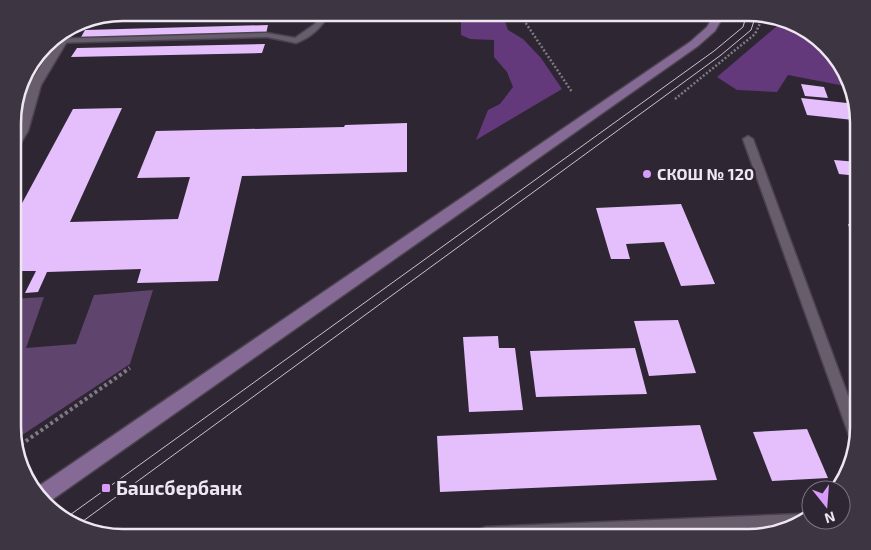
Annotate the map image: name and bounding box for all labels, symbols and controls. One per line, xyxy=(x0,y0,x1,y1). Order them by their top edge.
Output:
place label: СКОШ № 120 xyxy=(657,164,754,183)
marker: СКОШ № 120 xyxy=(641,168,653,180)
place label: Башсбербанк xyxy=(116,476,243,499)
north arrow xyxy=(801,480,851,530)
marker: Башсбербанк xyxy=(100,482,112,494)
text: N xyxy=(823,508,837,528)

